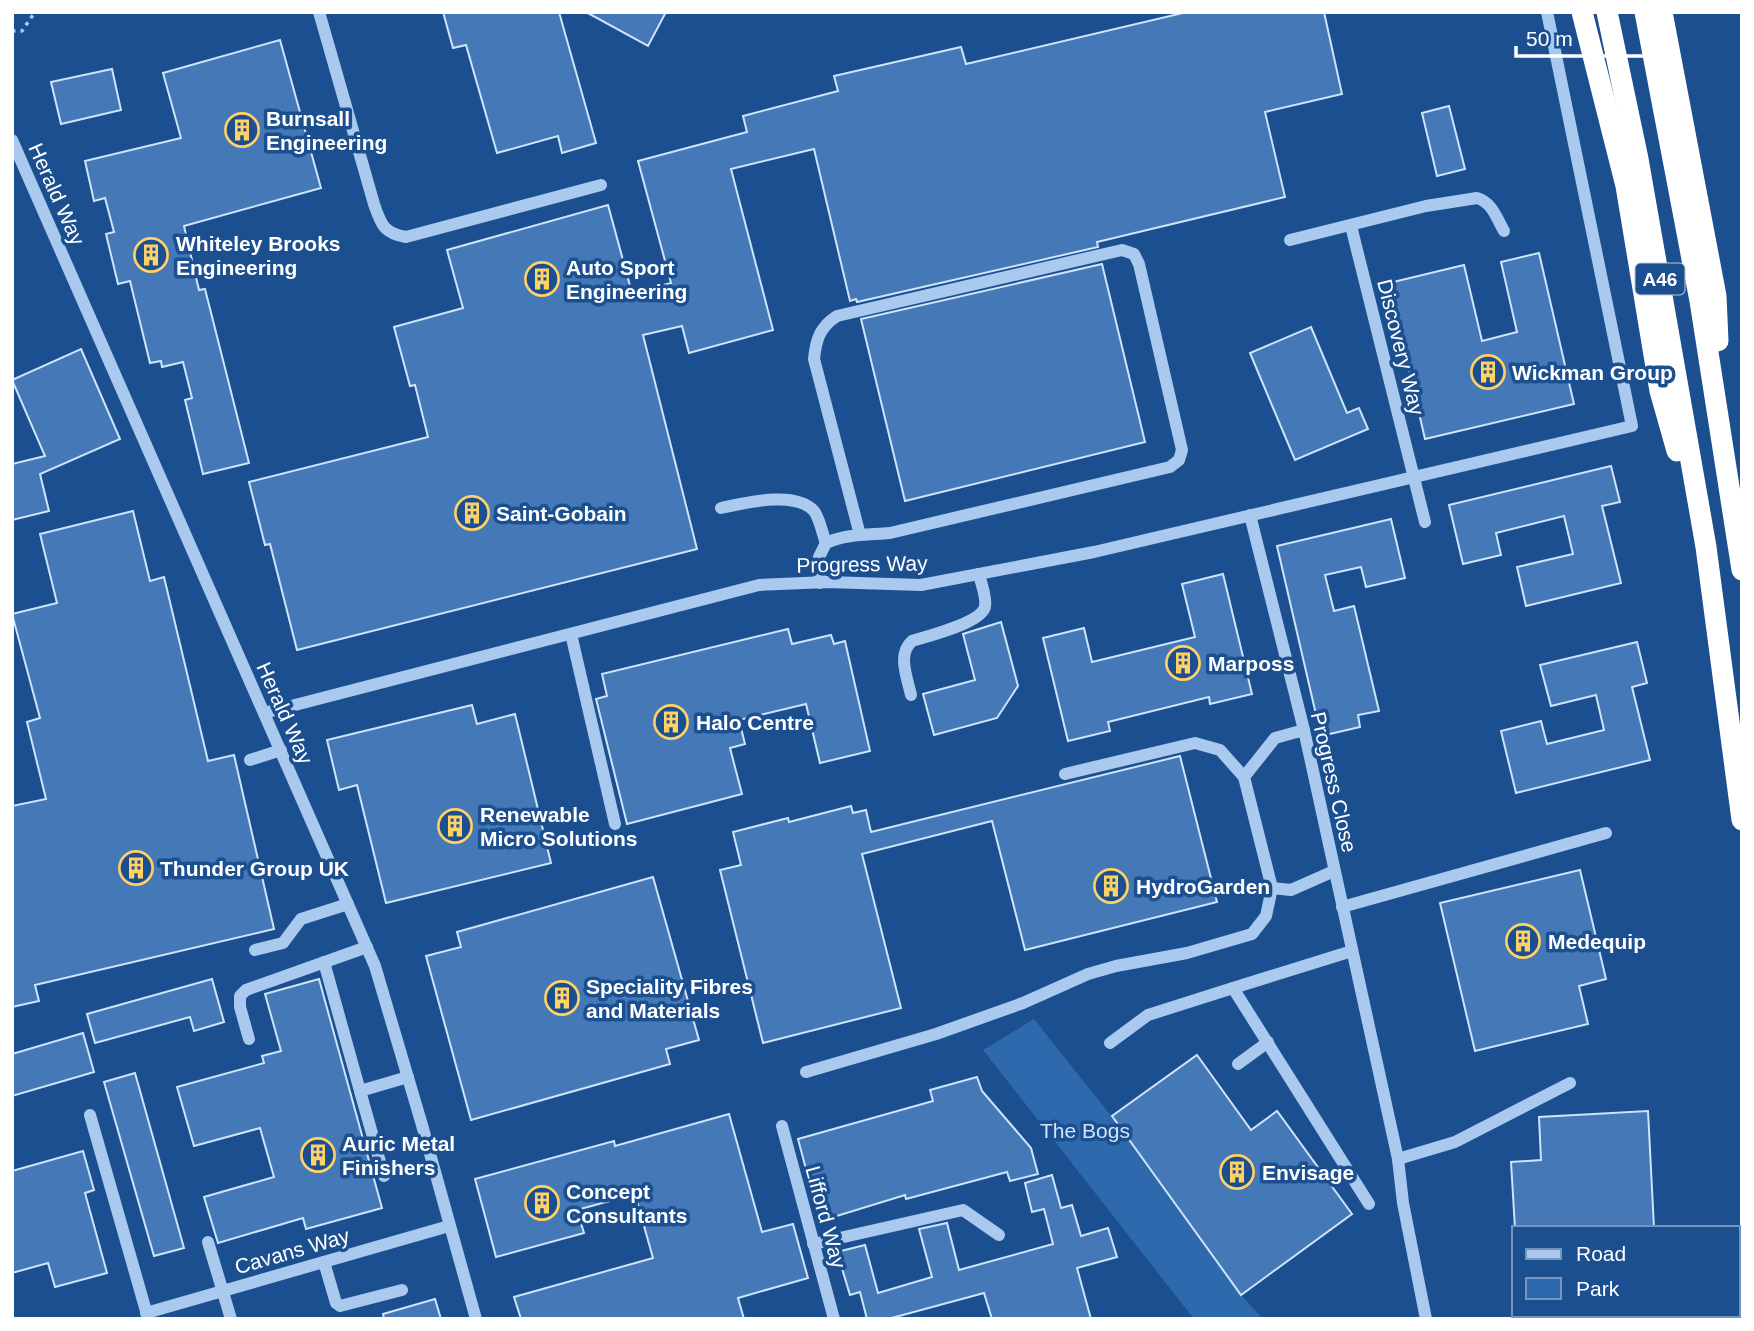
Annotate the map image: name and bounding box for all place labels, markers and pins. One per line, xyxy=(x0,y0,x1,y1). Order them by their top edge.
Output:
place label: Burnsall Engineering xyxy=(266,107,387,154)
building icon: Burnsall Engineering xyxy=(223,111,261,149)
place label: Whiteley Brooks Engineering xyxy=(176,232,341,279)
building icon: Whiteley Brooks Engineering xyxy=(132,236,170,274)
place label: Auto Sport Engineering xyxy=(566,256,687,303)
building icon: Auto Sport Engineering xyxy=(523,260,561,298)
building icon: Wickman Group xyxy=(1469,353,1507,391)
place label: Wickman Group xyxy=(1512,361,1673,384)
building icon: Saint-Gobain xyxy=(453,494,491,532)
place label: Saint-Gobain xyxy=(496,502,627,525)
building icon: Marposs xyxy=(1164,644,1202,682)
place label: Marposs xyxy=(1208,652,1294,675)
building icon: Halo Centre xyxy=(652,703,690,741)
place label: Halo Centre xyxy=(696,711,814,734)
place label: Renewable Micro Solutions xyxy=(480,803,638,850)
building icon: Renewable Micro Solutions xyxy=(436,807,474,845)
building icon: Thunder Group UK xyxy=(117,849,155,887)
place label: Thunder Group UK xyxy=(160,857,349,880)
building icon: HydroGarden xyxy=(1092,867,1130,905)
place label: HydroGarden xyxy=(1136,875,1270,898)
building icon: Medequip xyxy=(1504,922,1542,960)
place label: Medequip xyxy=(1548,930,1646,953)
place label: Speciality Fibres and Materials xyxy=(586,975,753,1022)
building icon: Speciality Fibres and Materials xyxy=(543,979,581,1017)
place label: Auric Metal Finishers xyxy=(342,1132,455,1179)
building icon: Auric Metal Finishers xyxy=(299,1136,337,1174)
building icon: Envisage xyxy=(1218,1153,1256,1191)
place label: Envisage xyxy=(1262,1161,1354,1184)
place label: Concept Consultants xyxy=(566,1180,687,1227)
building icon: Concept Consultants xyxy=(523,1184,561,1222)

